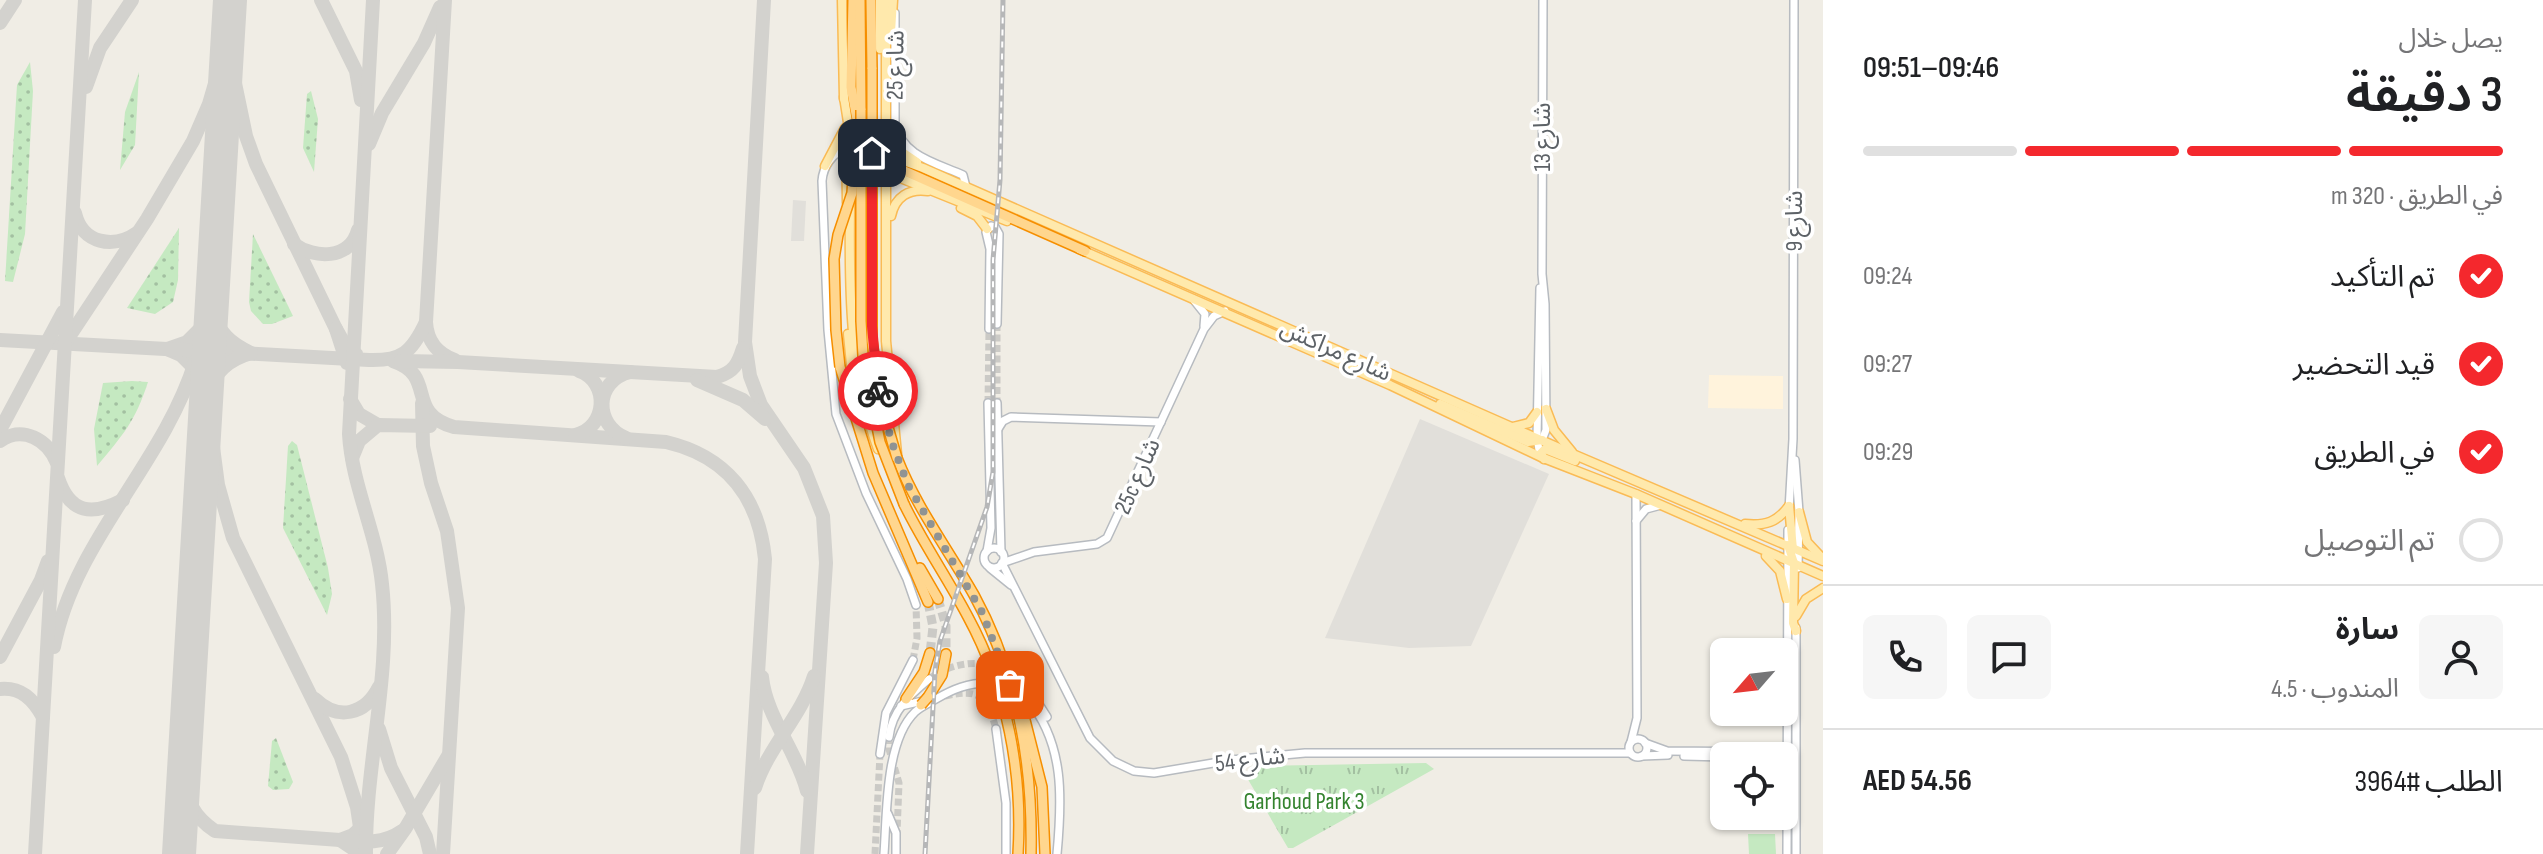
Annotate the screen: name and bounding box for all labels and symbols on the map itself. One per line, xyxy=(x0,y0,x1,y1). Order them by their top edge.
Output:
street label: شارع 25 xyxy=(880,30,913,100)
street label: شارع 13 xyxy=(1528,102,1559,172)
pin xyxy=(838,119,906,187)
street label: شارع 9 xyxy=(1780,190,1811,252)
street label: شارع مراكش xyxy=(1275,313,1396,390)
courier xyxy=(838,351,918,431)
street label: 25c شارع xyxy=(1108,434,1169,519)
north arrow xyxy=(1710,638,1798,726)
pin xyxy=(976,651,1044,719)
street label: شارع 54 xyxy=(1213,741,1287,780)
park label: Garhoud Park 3 xyxy=(1243,787,1365,816)

